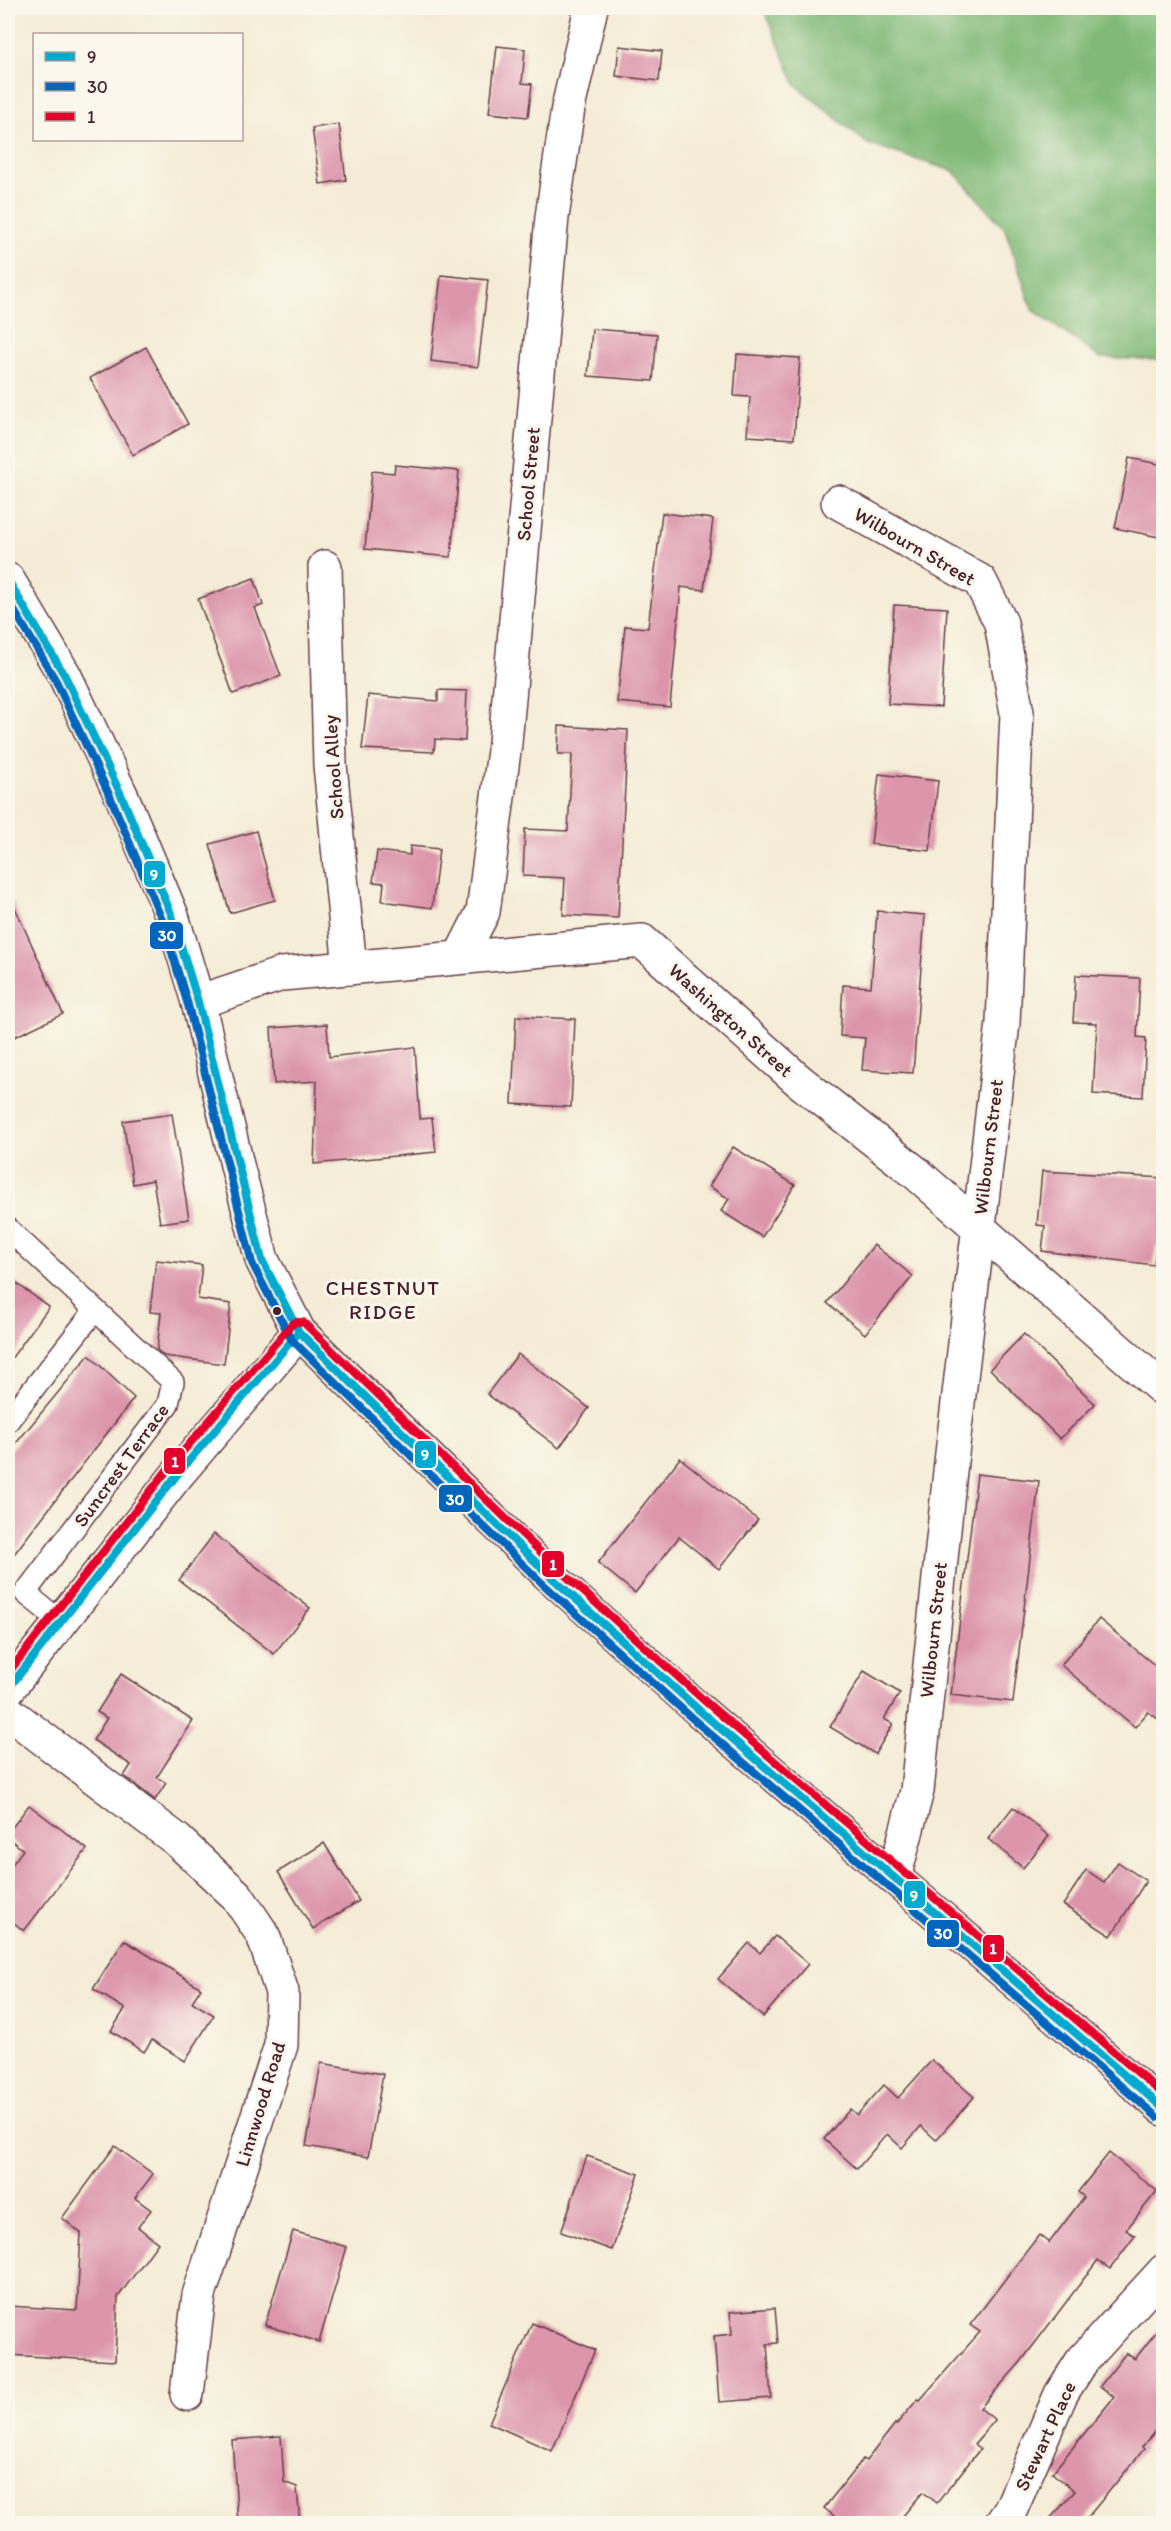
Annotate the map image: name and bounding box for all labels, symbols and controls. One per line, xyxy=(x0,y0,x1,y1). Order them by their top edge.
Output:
legend xyxy=(33,33,243,141)
text: 9 xyxy=(87,46,96,68)
text: 30 xyxy=(87,76,108,98)
text: 1 xyxy=(87,106,95,128)
street label: School Street xyxy=(511,426,545,542)
street label: Wilbourn Street xyxy=(850,501,980,591)
street label: School Alley xyxy=(317,713,349,820)
line badge: 9 xyxy=(143,860,166,888)
text: 9 xyxy=(150,865,158,884)
line badge: 30 xyxy=(149,921,184,950)
text: 30 xyxy=(158,926,176,945)
street label: Washington Street xyxy=(664,958,798,1082)
street label: Wilbourn Street xyxy=(968,1078,1008,1216)
district label: CHESTNUT RIDGE xyxy=(325,1275,441,1324)
unlabelled marker xyxy=(271,1305,283,1317)
street label: Suncrest Terrace xyxy=(68,1399,174,1531)
line badge: 9 xyxy=(414,1440,437,1469)
text: 9 xyxy=(421,1445,429,1464)
line badge: 1 xyxy=(163,1447,186,1475)
text: 1 xyxy=(171,1452,179,1471)
line badge: 30 xyxy=(438,1484,473,1513)
text: 30 xyxy=(446,1490,464,1509)
line badge: 1 xyxy=(541,1550,565,1578)
text: 1 xyxy=(549,1555,557,1574)
street label: Wilbourn Street xyxy=(914,1561,952,1699)
line badge: 9 xyxy=(903,1880,926,1909)
text: 9 xyxy=(910,1886,918,1905)
line badge: 30 xyxy=(926,1919,960,1948)
text: 30 xyxy=(934,1924,952,1943)
line badge: 1 xyxy=(982,1934,1005,1963)
text: 1 xyxy=(989,1939,997,1958)
street label: Linnwood Road xyxy=(230,2038,290,2169)
street label: Stewart Place xyxy=(1009,2377,1081,2495)

